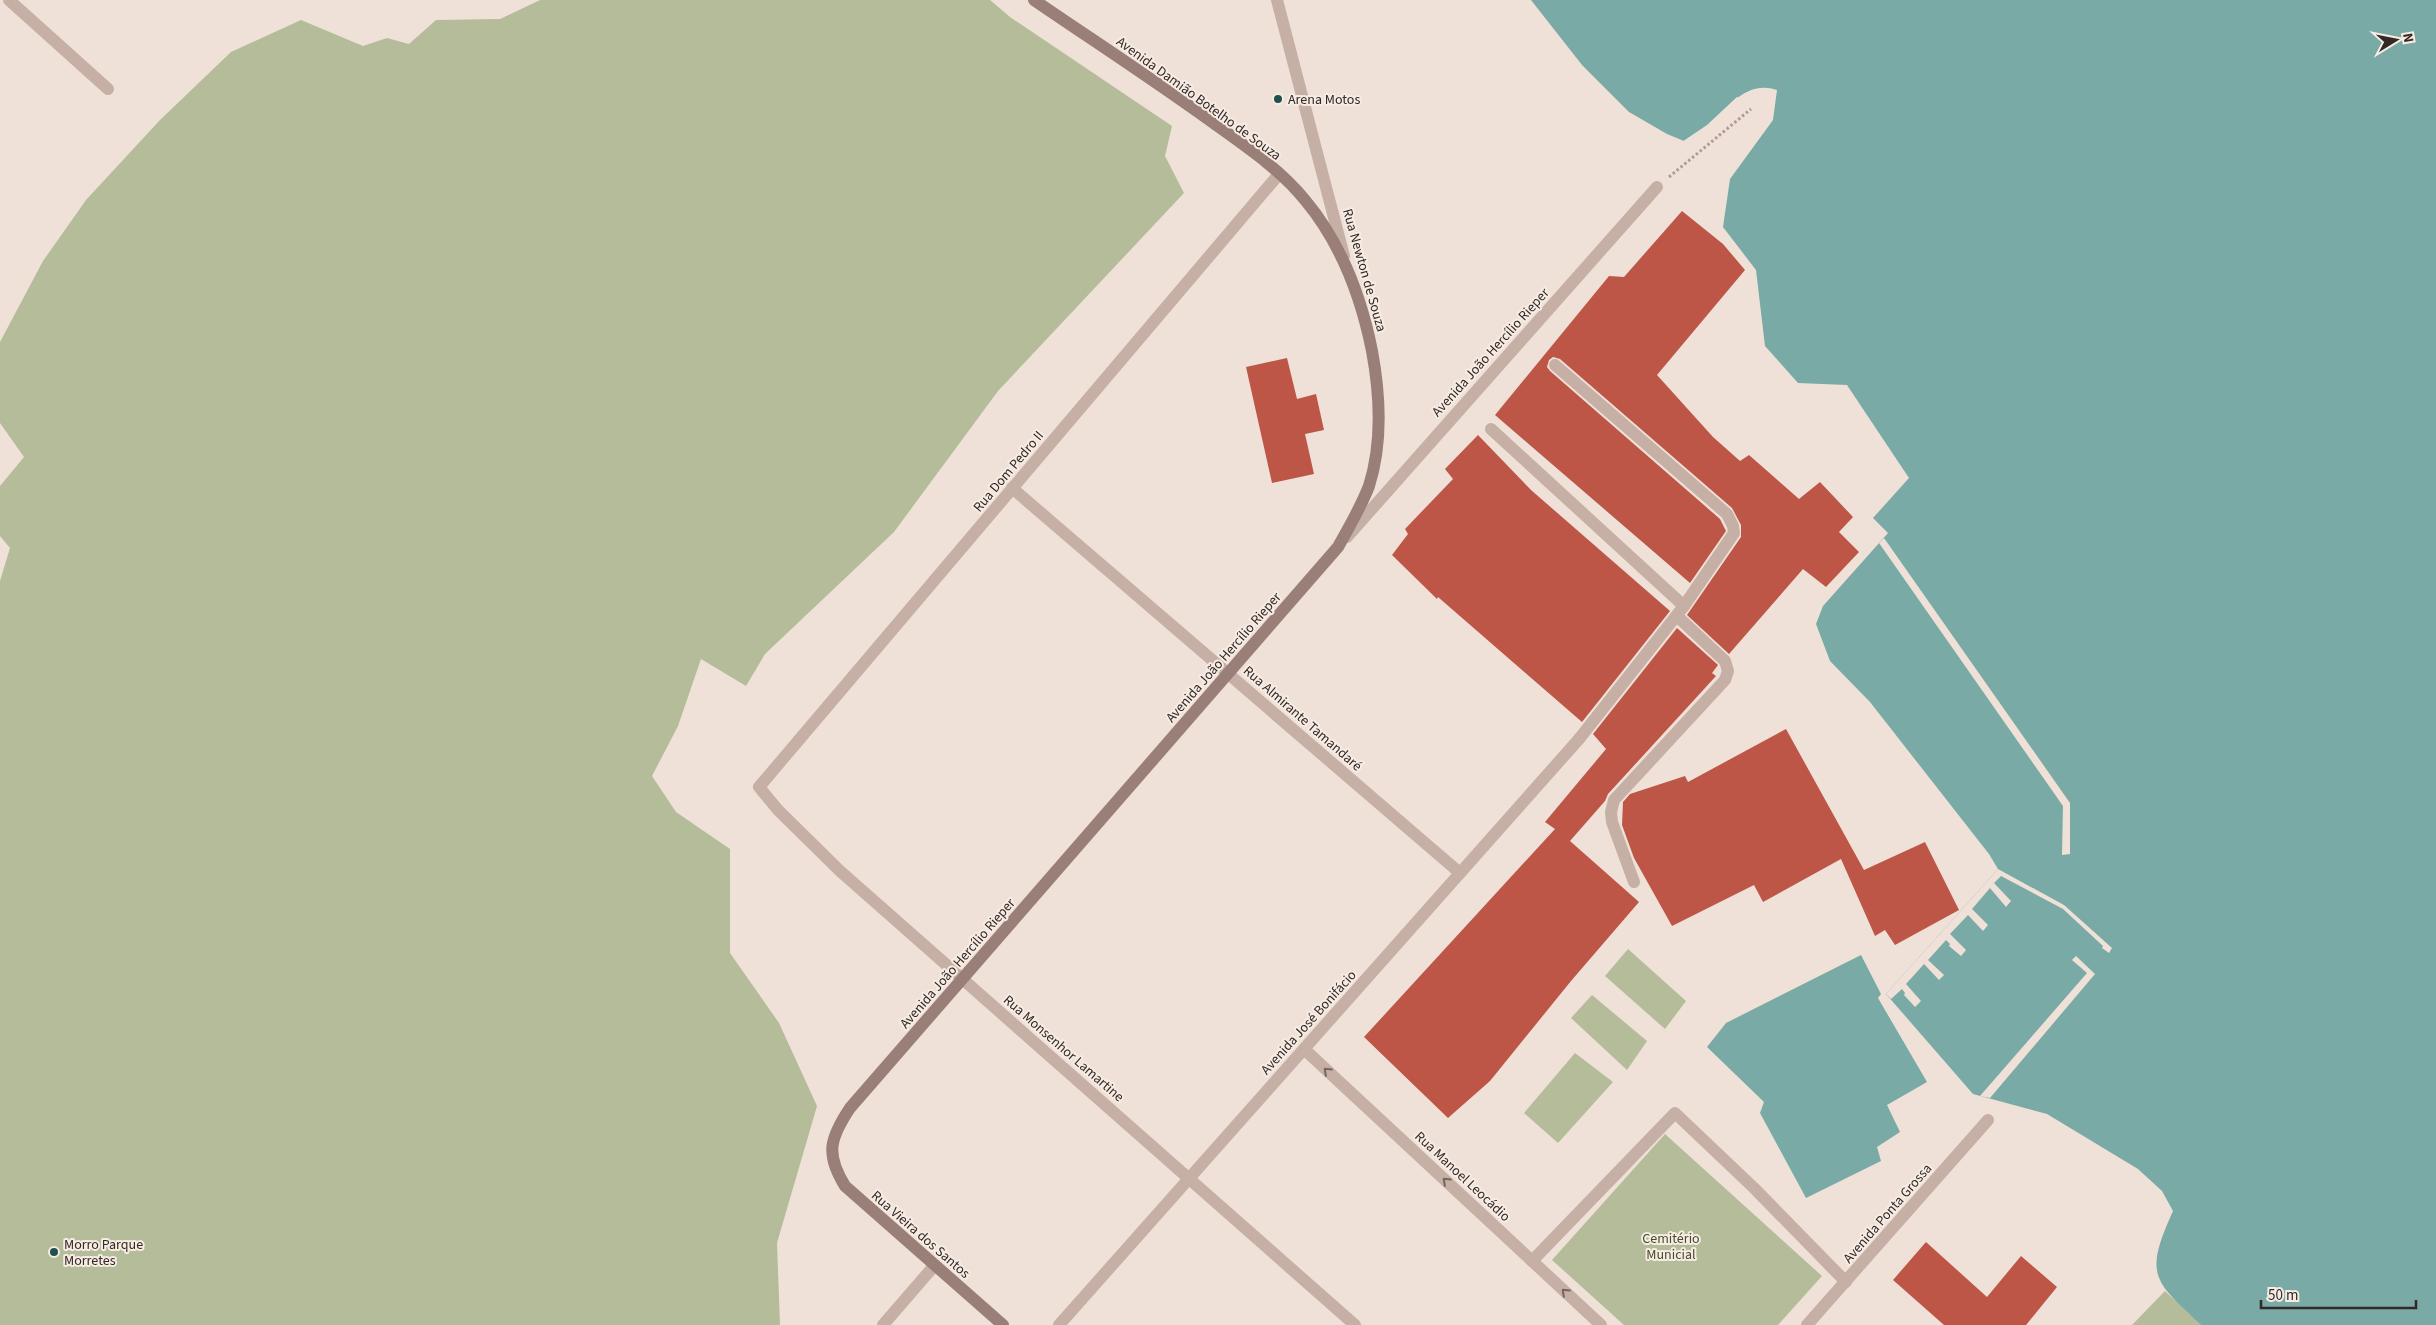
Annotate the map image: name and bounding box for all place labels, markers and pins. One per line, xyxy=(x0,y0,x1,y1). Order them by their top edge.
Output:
place label: Arena Motos xyxy=(1288,90,1360,110)
marker: Arena Motos xyxy=(1272,93,1284,105)
place label: Morro Parque Morretes xyxy=(64,1235,143,1271)
marker: Morro Parque Morretes xyxy=(48,1246,60,1258)

